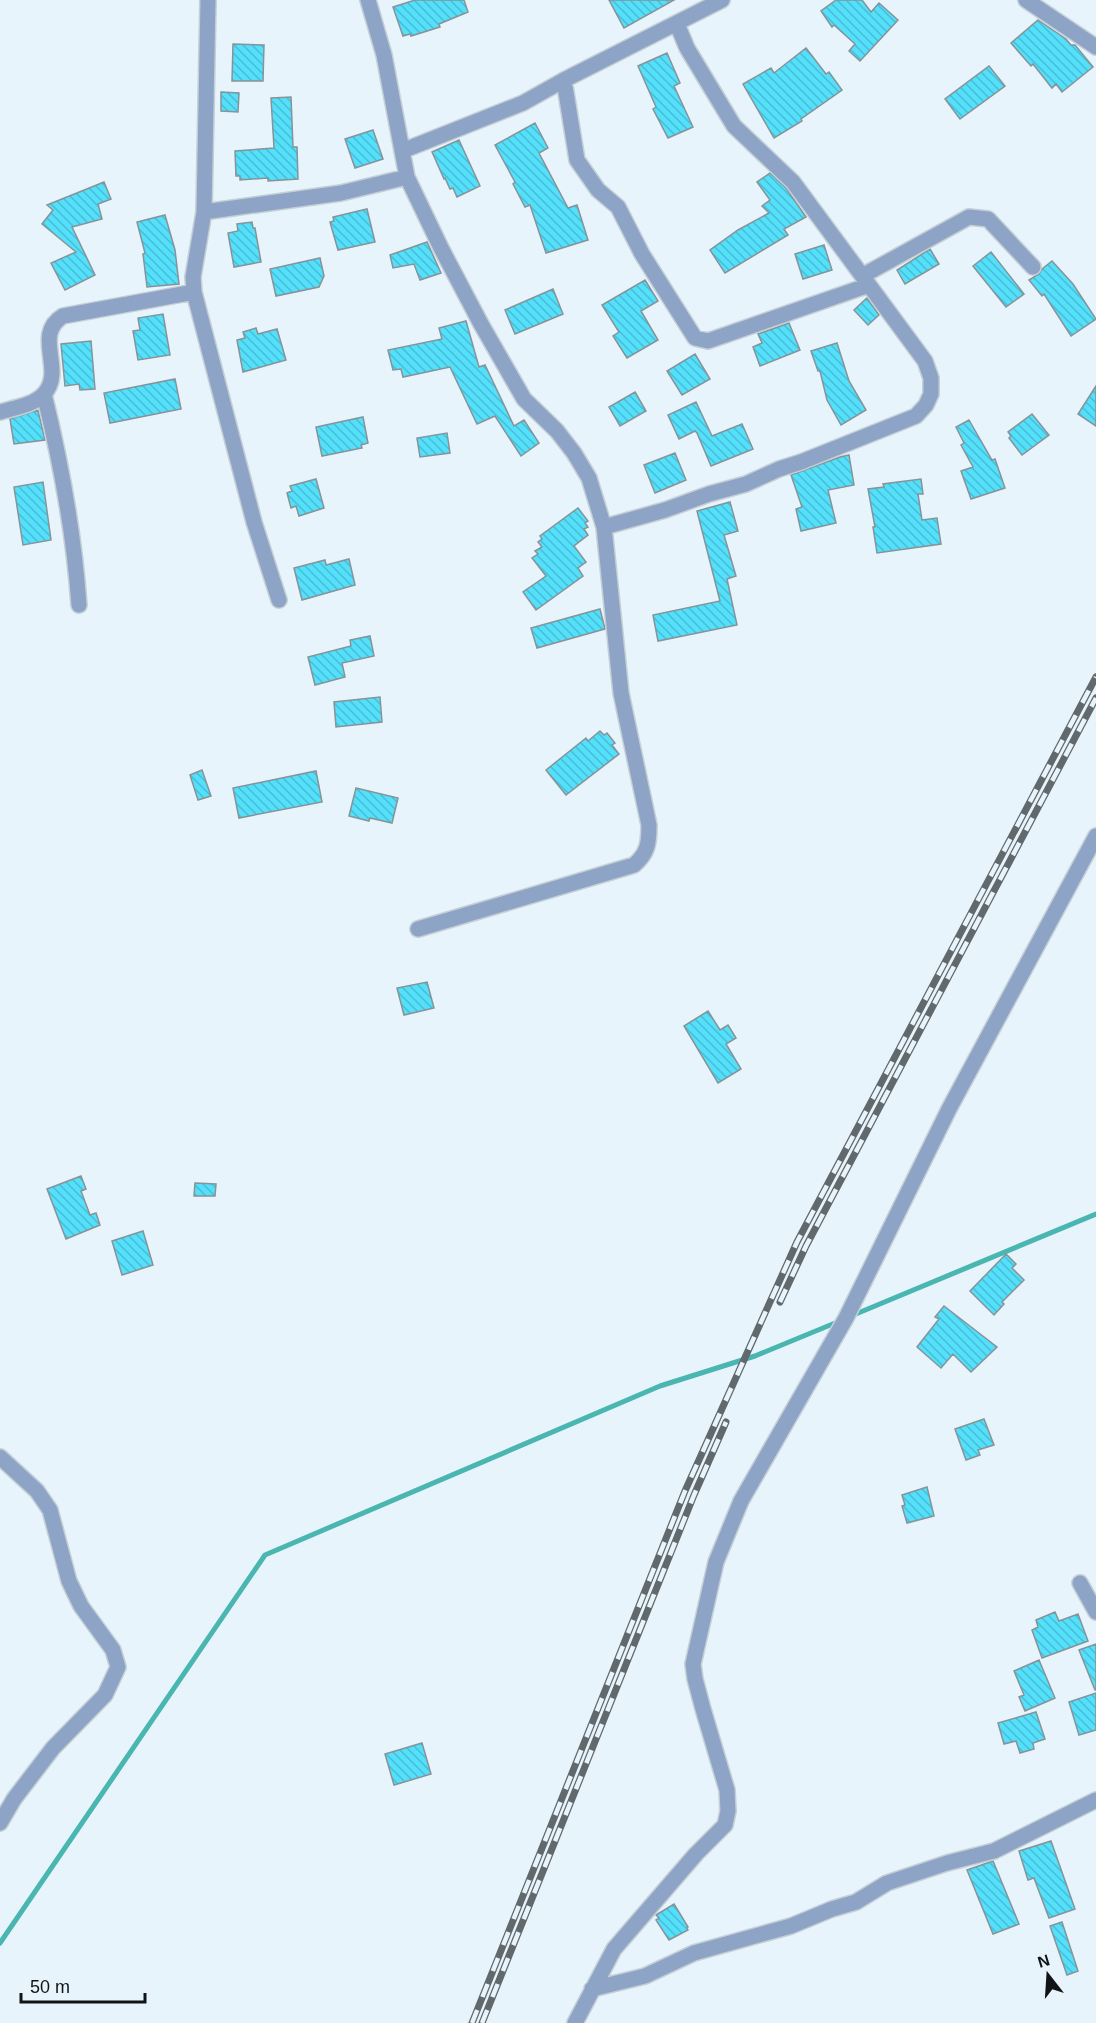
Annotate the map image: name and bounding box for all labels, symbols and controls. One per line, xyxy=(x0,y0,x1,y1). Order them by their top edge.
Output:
north arrow xyxy=(1018,1945,1078,2005)
text: N xyxy=(1036,1951,1052,1971)
scale bar xyxy=(21,1966,146,2004)
text: 50 m xyxy=(30,1977,70,1997)

